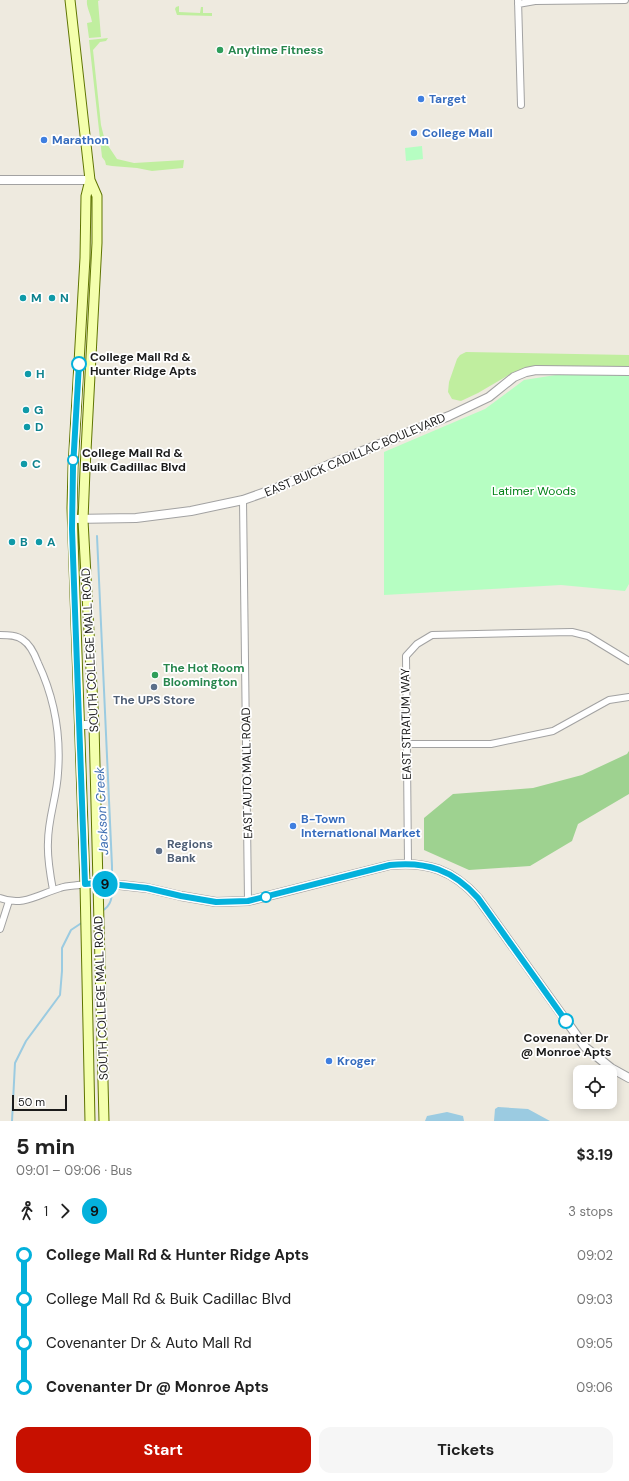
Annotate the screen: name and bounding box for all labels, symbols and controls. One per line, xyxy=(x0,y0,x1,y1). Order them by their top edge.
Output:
place label: Anytime Fitness xyxy=(228,42,323,58)
marker: Anytime Fitness xyxy=(215,45,225,55)
place label: Target xyxy=(429,91,466,107)
marker: Target xyxy=(416,94,426,104)
place label: College Mall xyxy=(422,125,493,141)
marker: College Mall xyxy=(409,128,419,138)
place label: Marathon xyxy=(52,132,109,148)
marker: Marathon xyxy=(39,135,49,145)
place label: M xyxy=(31,290,42,306)
place label: N xyxy=(60,290,69,306)
marker: M xyxy=(18,293,28,303)
marker: N xyxy=(47,293,57,303)
place label: College Mall Rd & Hunter Ridge Apts xyxy=(90,349,197,379)
marker: College Mall Rd & Hunter Ridge Apts xyxy=(71,356,87,372)
place label: H xyxy=(36,366,45,382)
marker: H xyxy=(23,369,33,379)
place label: G xyxy=(34,402,43,418)
marker: G xyxy=(21,405,31,415)
street label: EAST BUICK CADILLAC BOULEVARD xyxy=(262,409,448,501)
place label: D xyxy=(35,419,43,435)
marker: D xyxy=(22,422,32,432)
place label: College Mall Rd & Buik Cadillac Blvd xyxy=(82,445,186,475)
marker: College Mall Rd & Buik Cadillac Blvd xyxy=(67,454,79,466)
place label: C xyxy=(32,456,41,472)
marker: C xyxy=(19,459,29,469)
park label: Latimer Woods xyxy=(492,483,576,499)
place label: B xyxy=(20,534,28,550)
place label: A xyxy=(47,534,56,550)
marker: B xyxy=(7,537,17,547)
marker: A xyxy=(34,537,44,547)
street label: SOUTH COLLEGE MALL ROAD xyxy=(78,567,102,733)
place label: The Hot Room Bloomington xyxy=(163,660,244,690)
street label: EAST STRATUM WAY xyxy=(397,668,415,780)
marker: The Hot Room Bloomington xyxy=(150,670,160,680)
marker: The UPS Store xyxy=(149,682,159,692)
place label: The UPS Store xyxy=(113,692,195,708)
street label: EAST AUTO MALL ROAD xyxy=(238,707,256,839)
water label: Jackson Creek xyxy=(91,766,112,855)
place label: B-Town International Market xyxy=(301,811,421,841)
marker: B-Town International Market xyxy=(288,821,298,831)
place label: Regions Bank xyxy=(167,836,213,866)
marker: Regions Bank xyxy=(154,846,164,856)
line badge: 9 xyxy=(92,871,118,897)
text: 9 xyxy=(101,875,109,893)
unlabelled marker xyxy=(260,891,272,903)
street label: SOUTH COLLEGE MALL ROAD xyxy=(90,915,112,1081)
marker: Covenanter Dr @ Monroe Apts xyxy=(558,1013,574,1029)
place label: Covenanter Dr @ Monroe Apts xyxy=(521,1030,611,1060)
place label: Kroger xyxy=(337,1053,376,1069)
marker: Kroger xyxy=(324,1056,334,1066)
map controls xyxy=(573,1065,617,1109)
button: locate xyxy=(573,1065,617,1109)
scale bar xyxy=(12,1093,67,1112)
text: 50 m xyxy=(18,1095,45,1109)
text: 5 min xyxy=(16,1132,75,1161)
text: $3.19 xyxy=(577,1145,613,1165)
text: 09:01 – 09:06 · Bus xyxy=(16,1162,132,1179)
icon: walk xyxy=(16,1200,38,1222)
icon: forward xyxy=(54,1200,76,1222)
text: 9 xyxy=(90,1202,99,1220)
text: 1 xyxy=(44,1203,48,1220)
text: 3 stops xyxy=(568,1203,613,1220)
text: College Mall Rd & Hunter Ridge Apts xyxy=(46,1245,309,1265)
text: 09:02 xyxy=(577,1247,613,1264)
text: College Mall Rd & Buik Cadillac Blvd xyxy=(46,1289,291,1309)
text: 09:03 xyxy=(577,1291,613,1308)
text: Covenanter Dr & Auto Mall Rd xyxy=(46,1333,252,1353)
text: 09:05 xyxy=(576,1335,613,1352)
text: Covenanter Dr @ Monroe Apts xyxy=(46,1377,269,1397)
text: 09:06 xyxy=(576,1379,613,1396)
button: Start xyxy=(16,1427,311,1473)
button: Tickets xyxy=(319,1427,613,1473)

